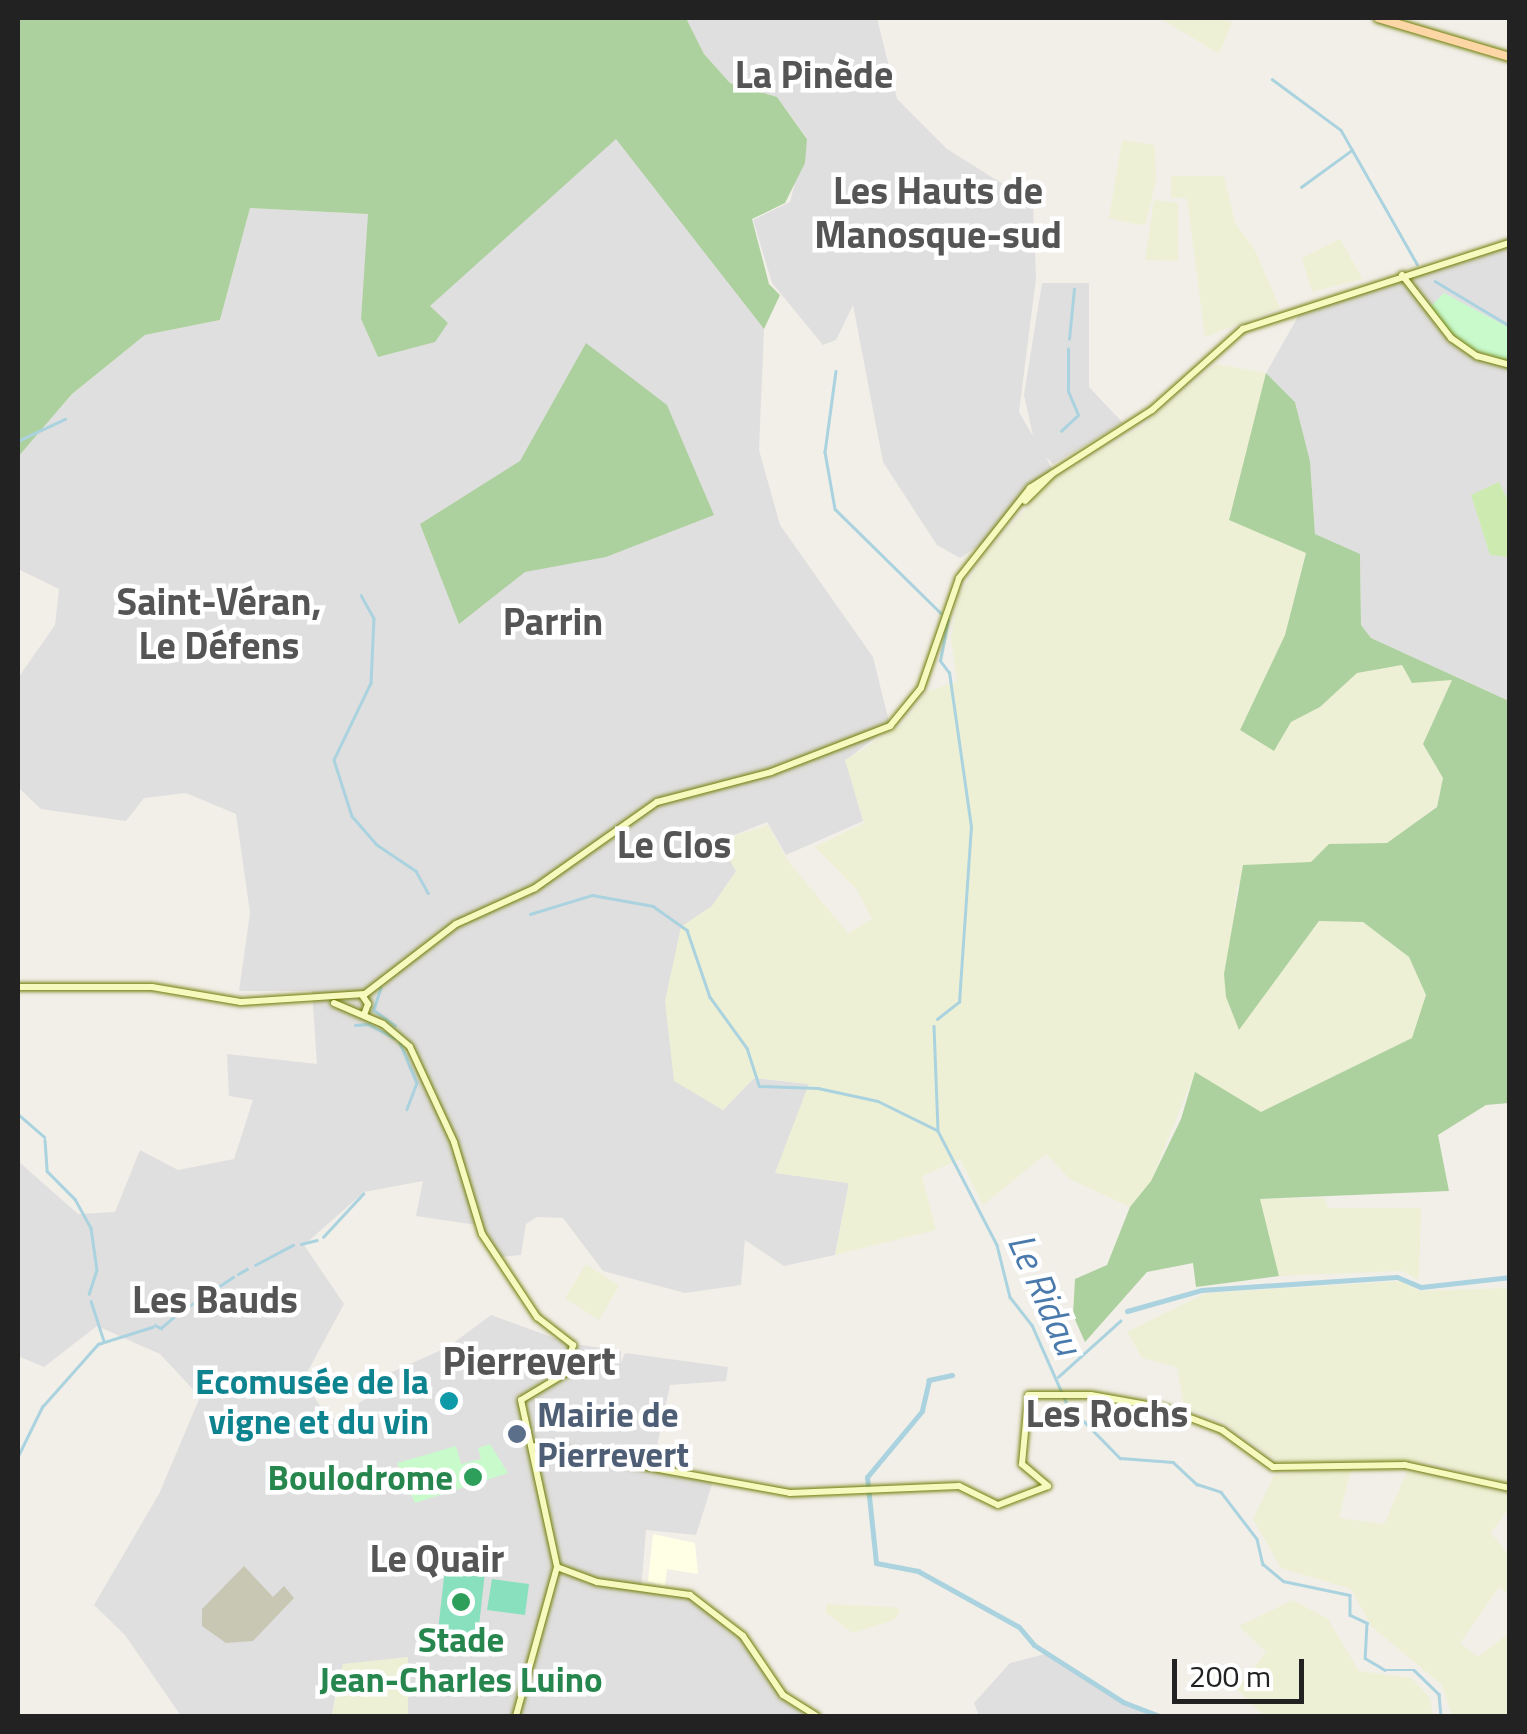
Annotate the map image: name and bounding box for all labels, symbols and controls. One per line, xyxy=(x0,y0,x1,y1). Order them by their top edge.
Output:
district label: La Pinède xyxy=(735,52,893,98)
district label: Les Hauts de Manosque-sud xyxy=(814,168,1062,258)
district label: Saint-Véran, Le Défens xyxy=(116,579,322,668)
district label: Parrin xyxy=(503,599,603,645)
district label: Le Clos xyxy=(617,822,731,868)
water label: Le Ridau xyxy=(998,1226,1092,1362)
district label: Les Bauds xyxy=(132,1277,298,1323)
district label: Pierrevert xyxy=(442,1337,616,1385)
place label: Ecomusée de la vigne et du vin xyxy=(195,1360,429,1442)
marker: Ecomusée de la vigne et du vin xyxy=(438,1390,460,1412)
district label: Les Rochs xyxy=(1026,1391,1188,1437)
place label: Mairie de Pierrevert xyxy=(537,1393,689,1475)
marker: Mairie de Pierrevert xyxy=(506,1423,528,1445)
place label: Boulodrome xyxy=(268,1456,453,1498)
marker: Boulodrome xyxy=(462,1466,484,1488)
district label: Le Quair xyxy=(370,1536,504,1582)
marker: Stade Jean-Charles Luino xyxy=(450,1591,472,1613)
place label: Stade Jean-Charles Luino xyxy=(319,1618,603,1700)
scale bar xyxy=(1177,1639,1310,1701)
text: 200 m xyxy=(1189,1653,1271,1699)

